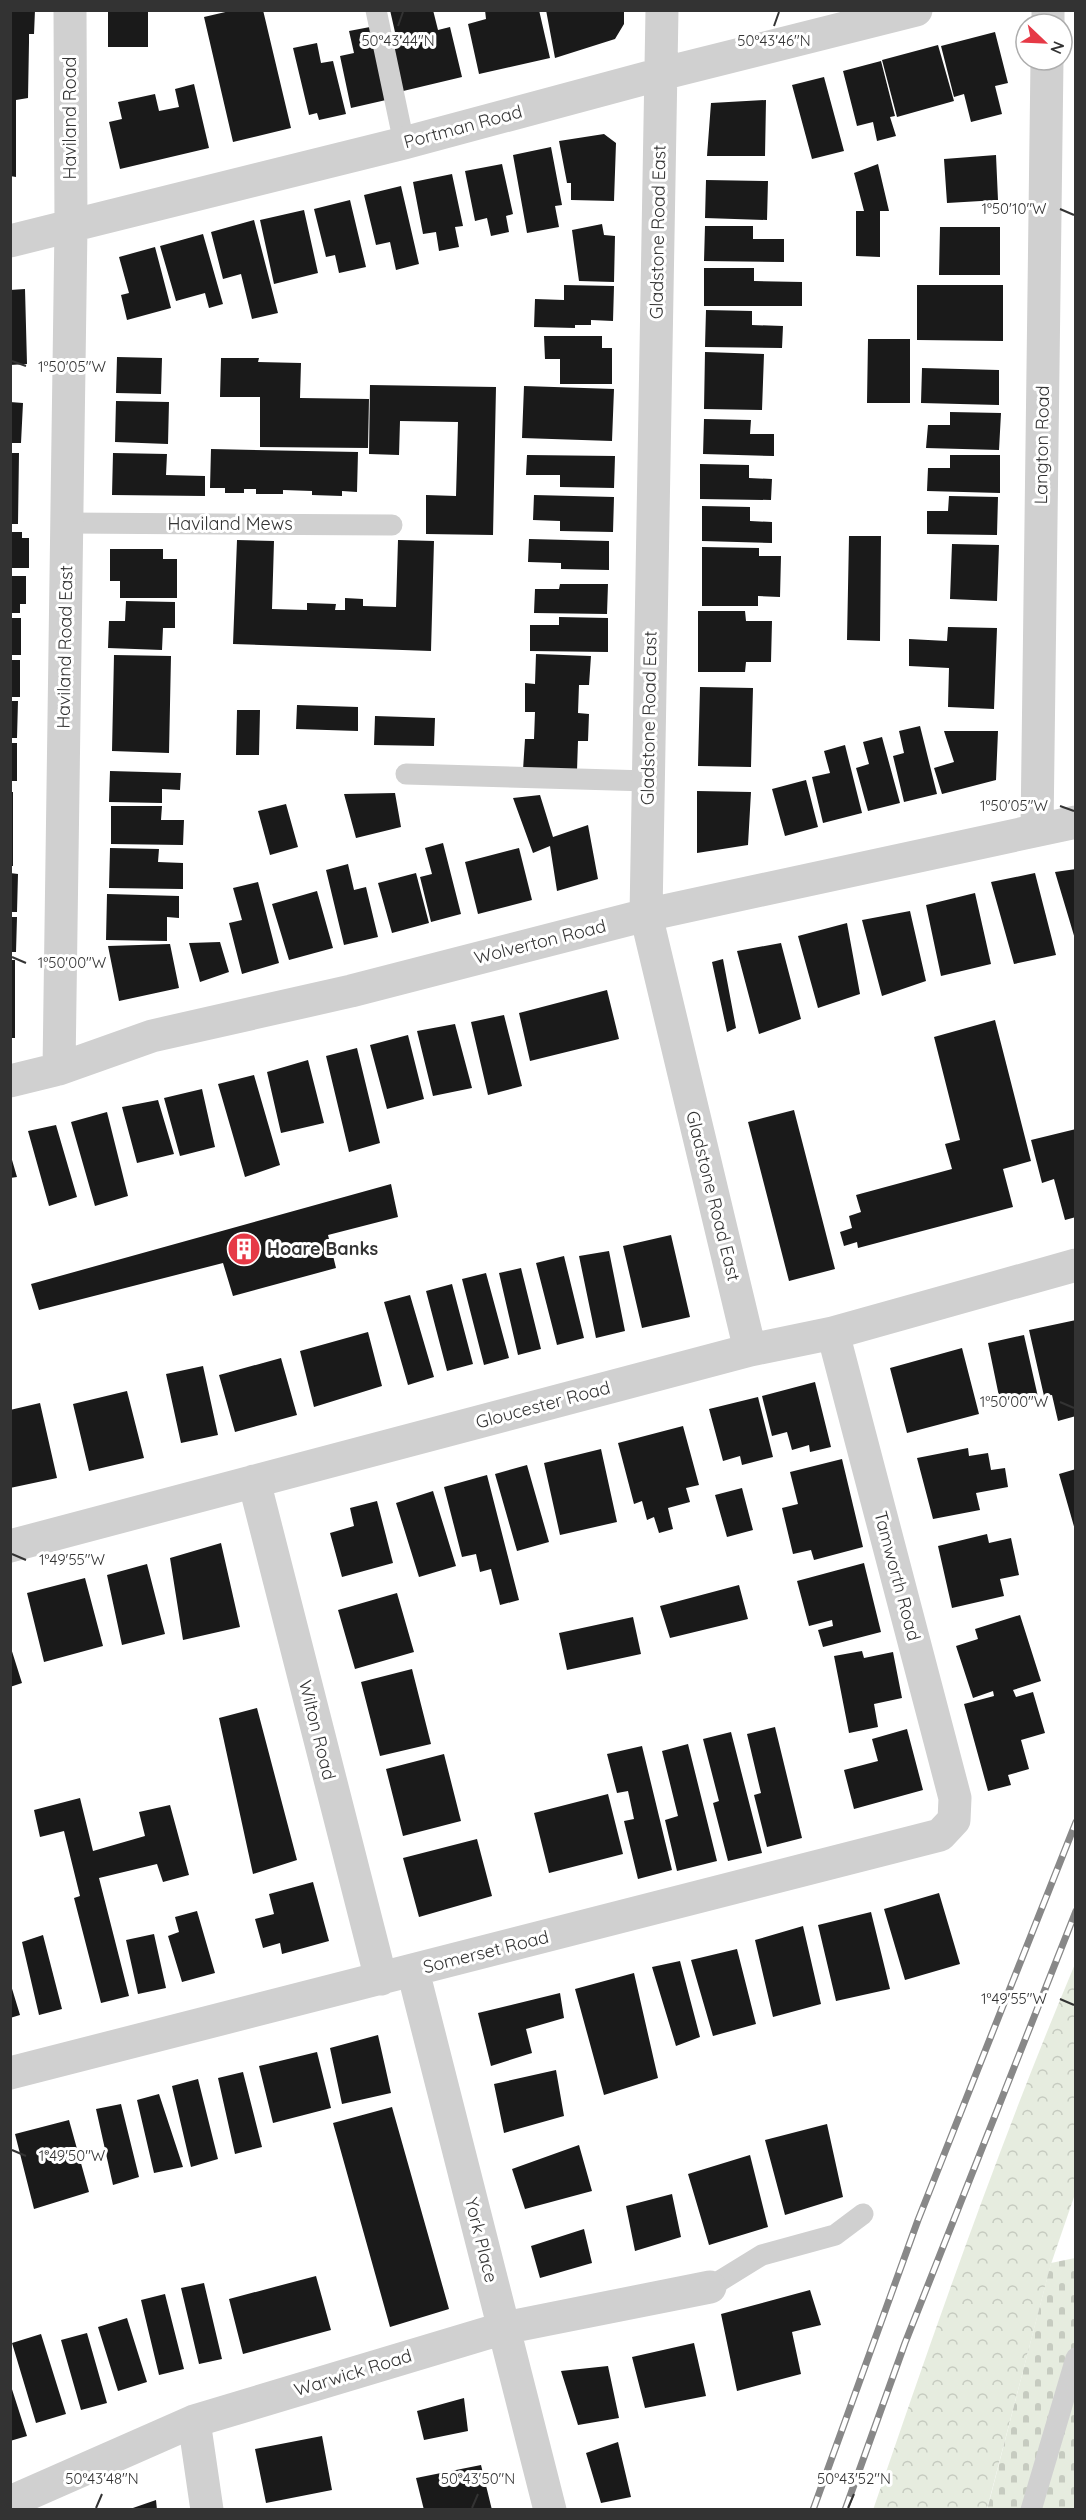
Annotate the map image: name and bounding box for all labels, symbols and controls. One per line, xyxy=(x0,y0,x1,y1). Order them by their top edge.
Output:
north arrow xyxy=(1014,12,1074,72)
text: 50°43'44"N xyxy=(361,31,435,50)
text: 50°43'46"N xyxy=(737,31,811,50)
text: N xyxy=(1046,39,1069,57)
street label: Haviland Road xyxy=(58,57,81,179)
street label: Portman Road xyxy=(401,100,525,153)
street label: Gladstone Road East xyxy=(644,145,671,319)
text: 1°50'10"W xyxy=(981,199,1047,218)
text: 1°50'05"W xyxy=(38,357,106,376)
street label: Langton Road xyxy=(1029,385,1054,505)
street label: Haviland Mews xyxy=(167,512,293,535)
street label: Haviland Road East xyxy=(52,565,77,729)
street label: Gladstone Road East xyxy=(635,631,662,805)
text: 1°50'05"W xyxy=(980,796,1048,815)
street label: Wolverton Road xyxy=(472,914,608,969)
text: 1°50'00"W xyxy=(38,953,107,972)
street label: Gladstone Road East xyxy=(681,1108,746,1283)
building icon: Hoare Banks xyxy=(226,1231,262,1267)
place label: Hoare Banks xyxy=(267,1237,379,1260)
street label: Gloucester Road xyxy=(473,1376,613,1434)
text: 1°50'00"W xyxy=(980,1392,1049,1411)
street label: Tamworth Road xyxy=(869,1508,926,1643)
text: 1°49'55"W xyxy=(39,1550,105,1569)
street label: Wilton Road xyxy=(294,1678,341,1782)
street label: Somerset Road xyxy=(421,1925,551,1978)
text: 1°49'55"W xyxy=(981,1989,1047,2008)
text: 1°49'50"W xyxy=(39,2146,106,2165)
street label: York Place xyxy=(460,2195,503,2285)
street label: Warwick Road xyxy=(291,2344,414,2401)
text: 50°43'48"N xyxy=(65,2469,139,2488)
text: 50°43'50"N xyxy=(441,2469,515,2488)
text: 50°43'52"N xyxy=(817,2469,891,2488)

